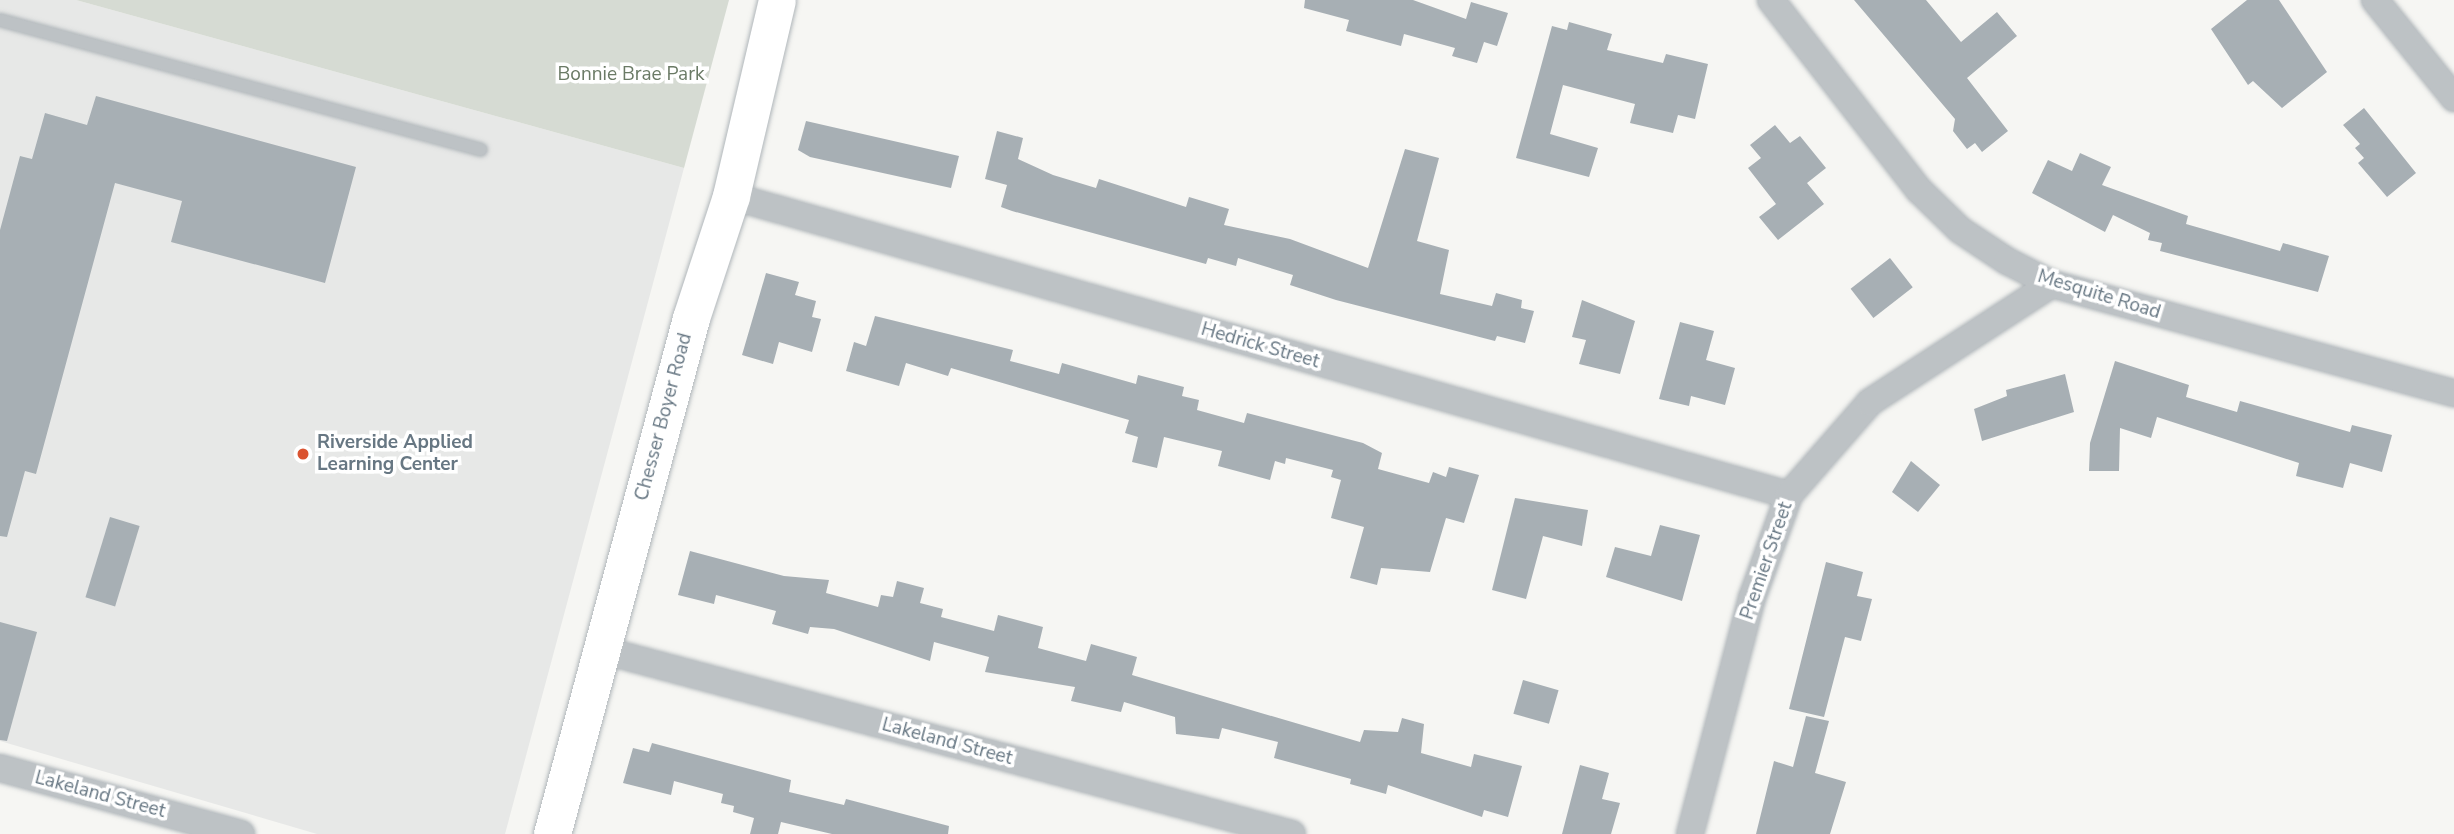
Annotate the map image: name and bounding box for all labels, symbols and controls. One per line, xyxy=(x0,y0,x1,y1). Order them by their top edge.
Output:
park label: Bonnie Brae Park xyxy=(558,64,704,86)
street label: Mesquite Road xyxy=(2035,265,2163,325)
street label: Hedrick Street xyxy=(1198,318,1322,374)
street label: Chesser Boyer Road xyxy=(631,331,697,503)
place label: Riverside Applied Learning Center xyxy=(317,432,473,476)
marker: Riverside Applied Learning Center xyxy=(295,446,311,462)
street label: Premier Street xyxy=(1736,499,1798,623)
street label: Lakeland Street xyxy=(879,714,1015,770)
street label: Lakeland Street xyxy=(32,767,168,823)

